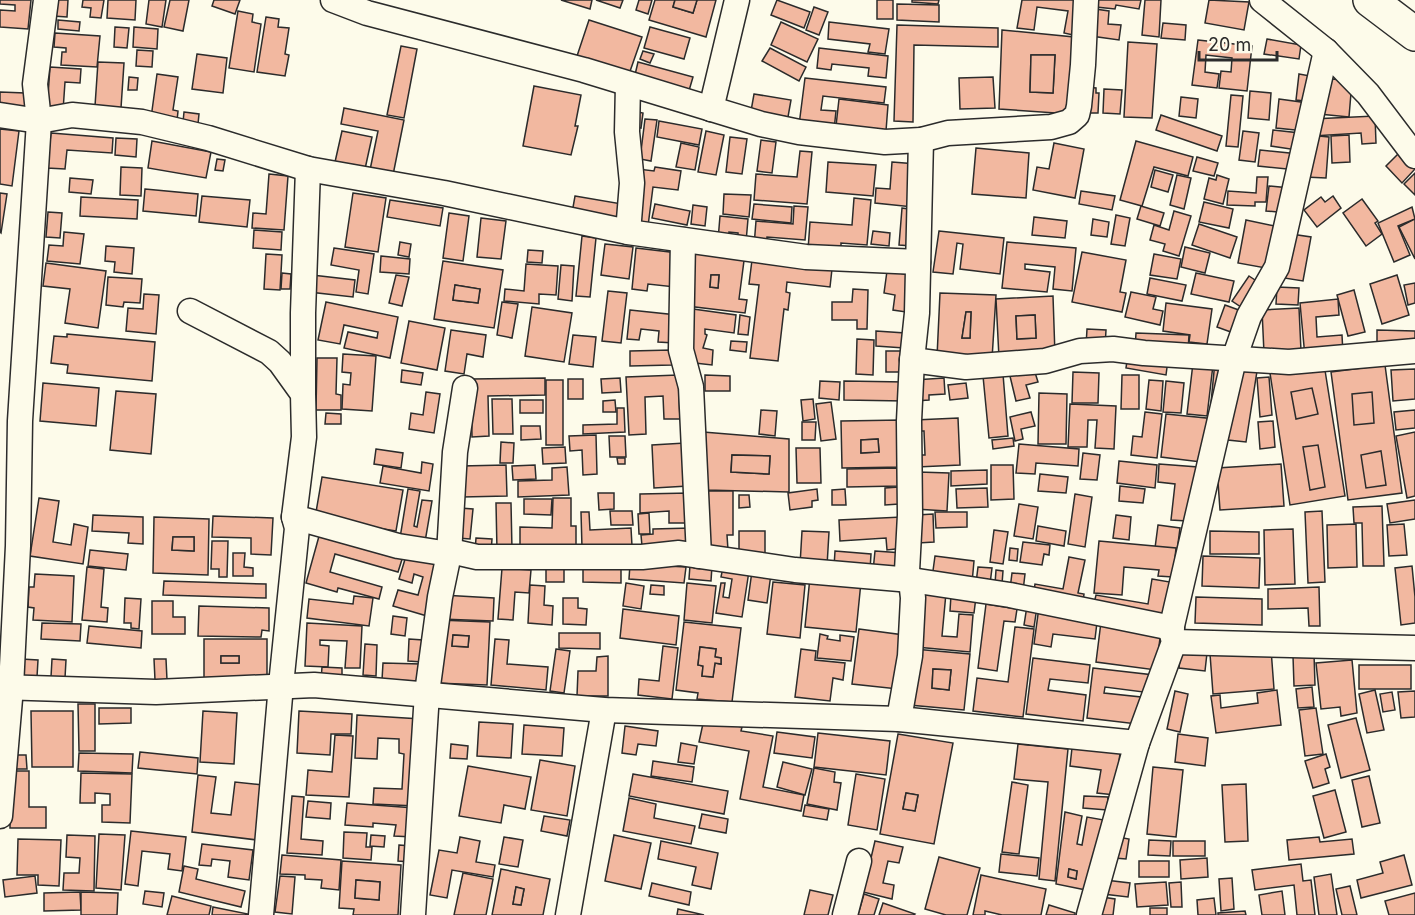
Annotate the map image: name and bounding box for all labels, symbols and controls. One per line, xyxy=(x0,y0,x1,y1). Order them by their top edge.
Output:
scale bar xyxy=(1199,24,1277,62)
text: 20 m xyxy=(1208,34,1251,55)

